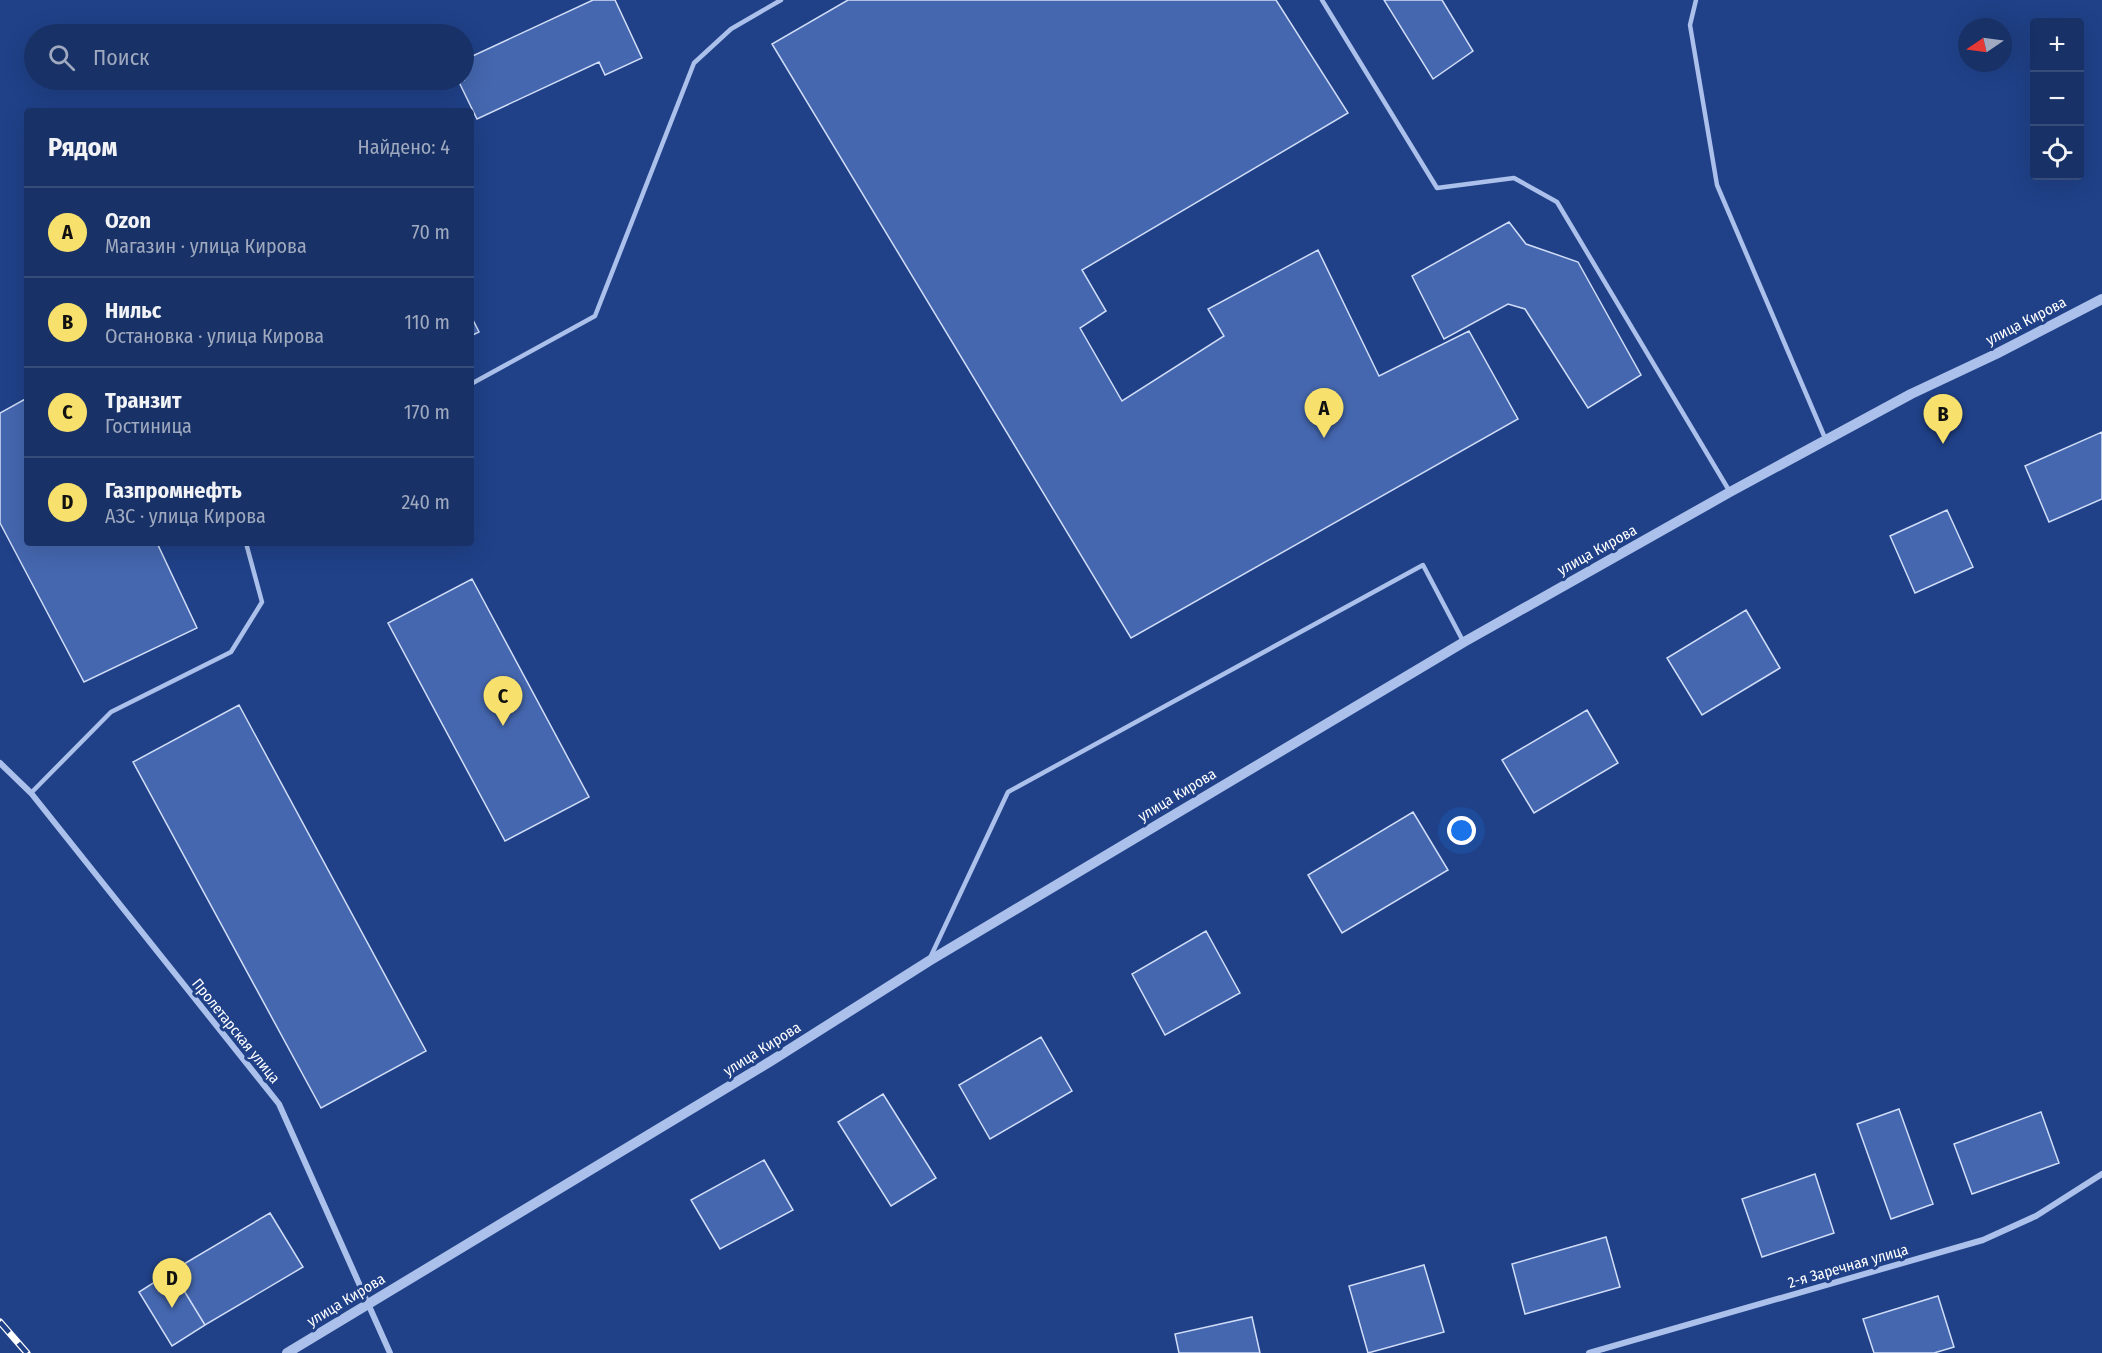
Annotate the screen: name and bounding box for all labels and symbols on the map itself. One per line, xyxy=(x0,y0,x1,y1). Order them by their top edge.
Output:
north arrow xyxy=(1958,18,2012,72)
street label: улица Кирова xyxy=(1983,293,2069,349)
pin: A xyxy=(1304,388,1344,438)
pin: B xyxy=(1924,394,1962,444)
street label: улица Кирова xyxy=(1554,521,1640,579)
pin: C xyxy=(484,676,522,726)
street label: улица Кирова xyxy=(1135,765,1219,825)
your location xyxy=(1447,816,1476,845)
street label: Пролетарская улица xyxy=(188,975,284,1087)
street label: улица Кирова xyxy=(720,1018,804,1080)
street label: 2-я Заречная улица xyxy=(1786,1240,1910,1292)
pin: D xyxy=(152,1258,192,1308)
street label: улица Кирова xyxy=(304,1270,388,1330)

